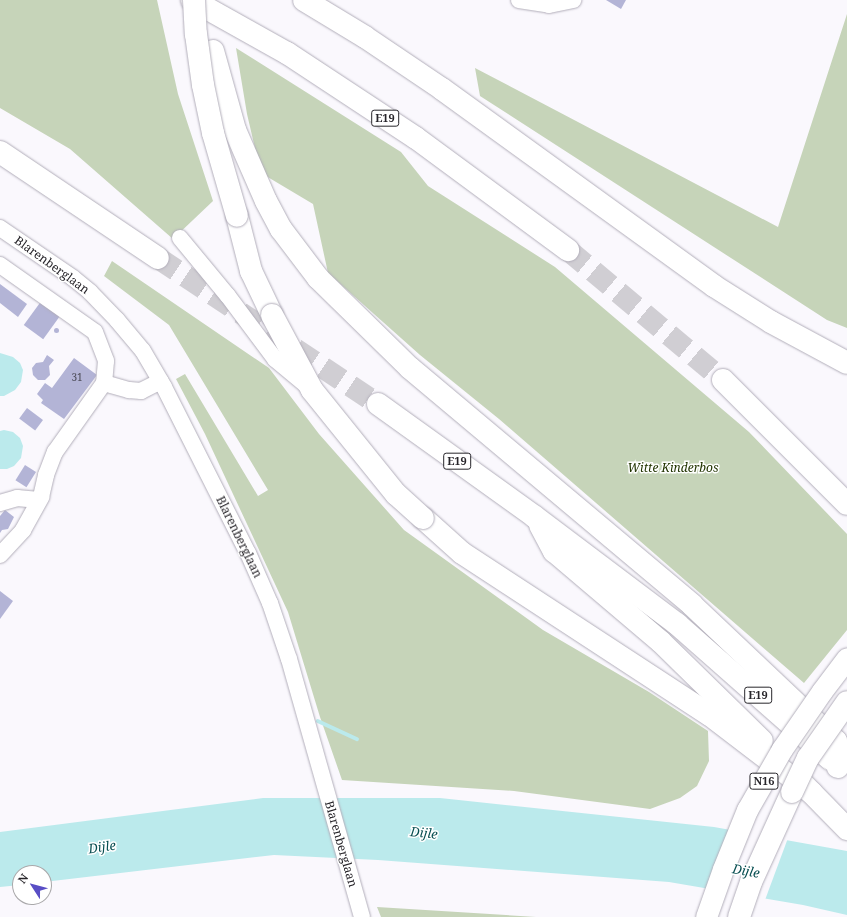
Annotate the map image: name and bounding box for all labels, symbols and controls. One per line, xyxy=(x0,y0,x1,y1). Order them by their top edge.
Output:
road number: E19 xyxy=(371,109,399,127)
street label: Blarenberglaan xyxy=(12,233,92,297)
house number: 31 xyxy=(71,372,83,384)
road number: E19 xyxy=(443,452,471,470)
park label: Witte Kinderbos xyxy=(628,461,718,475)
street label: Blarenberglaan xyxy=(213,494,265,580)
road number: E19 xyxy=(744,686,772,704)
road number: N16 xyxy=(749,772,779,790)
street label: Blarenberglaan xyxy=(322,799,360,889)
water label: Dijle xyxy=(409,824,439,842)
water label: Dijle xyxy=(87,837,117,857)
water label: Dijle xyxy=(731,861,761,881)
north arrow xyxy=(12,865,52,905)
text: N xyxy=(14,870,31,886)

